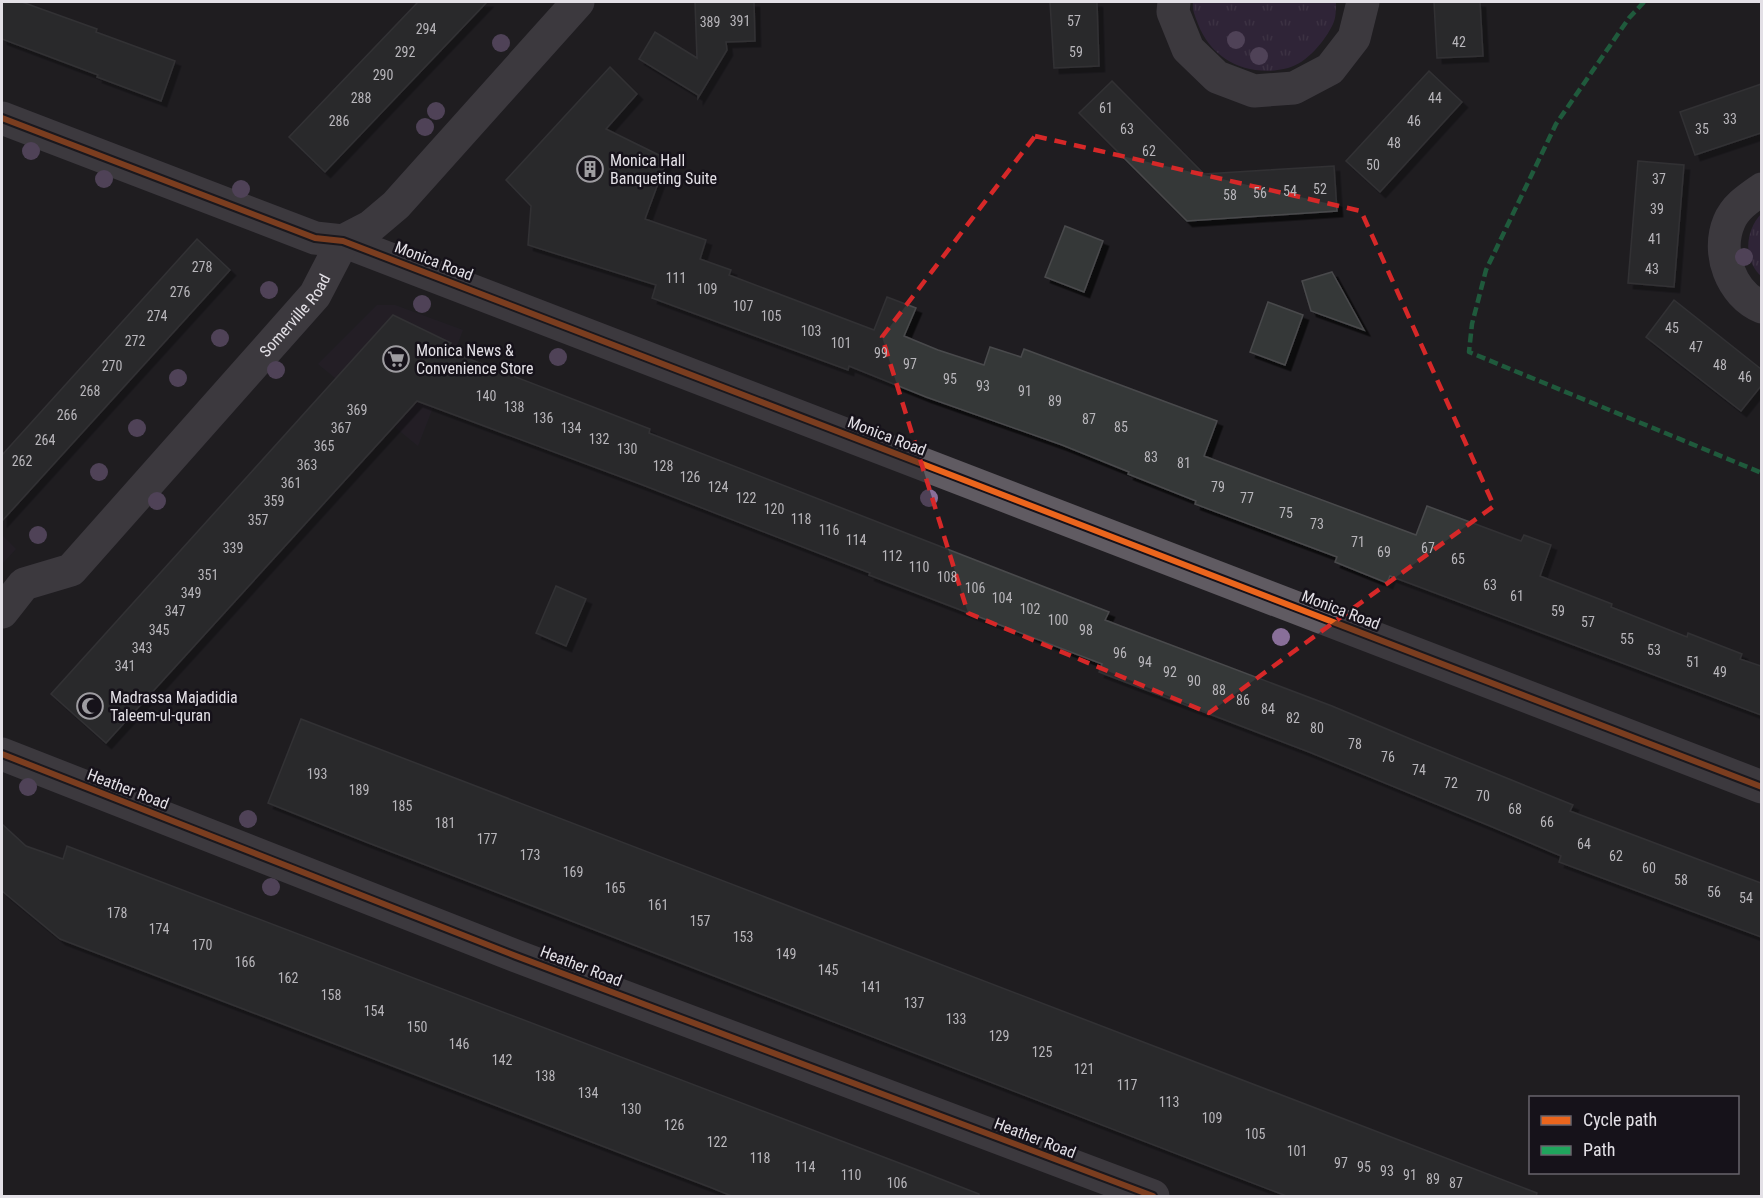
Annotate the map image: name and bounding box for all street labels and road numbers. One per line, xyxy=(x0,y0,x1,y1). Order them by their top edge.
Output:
street label: Monica Road xyxy=(392,237,476,285)
street label: Somerville Road xyxy=(255,270,334,361)
street label: Monica Road xyxy=(845,412,929,460)
street label: Monica Road xyxy=(1299,586,1383,634)
street label: Heather Road xyxy=(85,765,171,813)
street label: Heather Road xyxy=(538,942,624,990)
street label: Heather Road xyxy=(992,1114,1078,1162)

